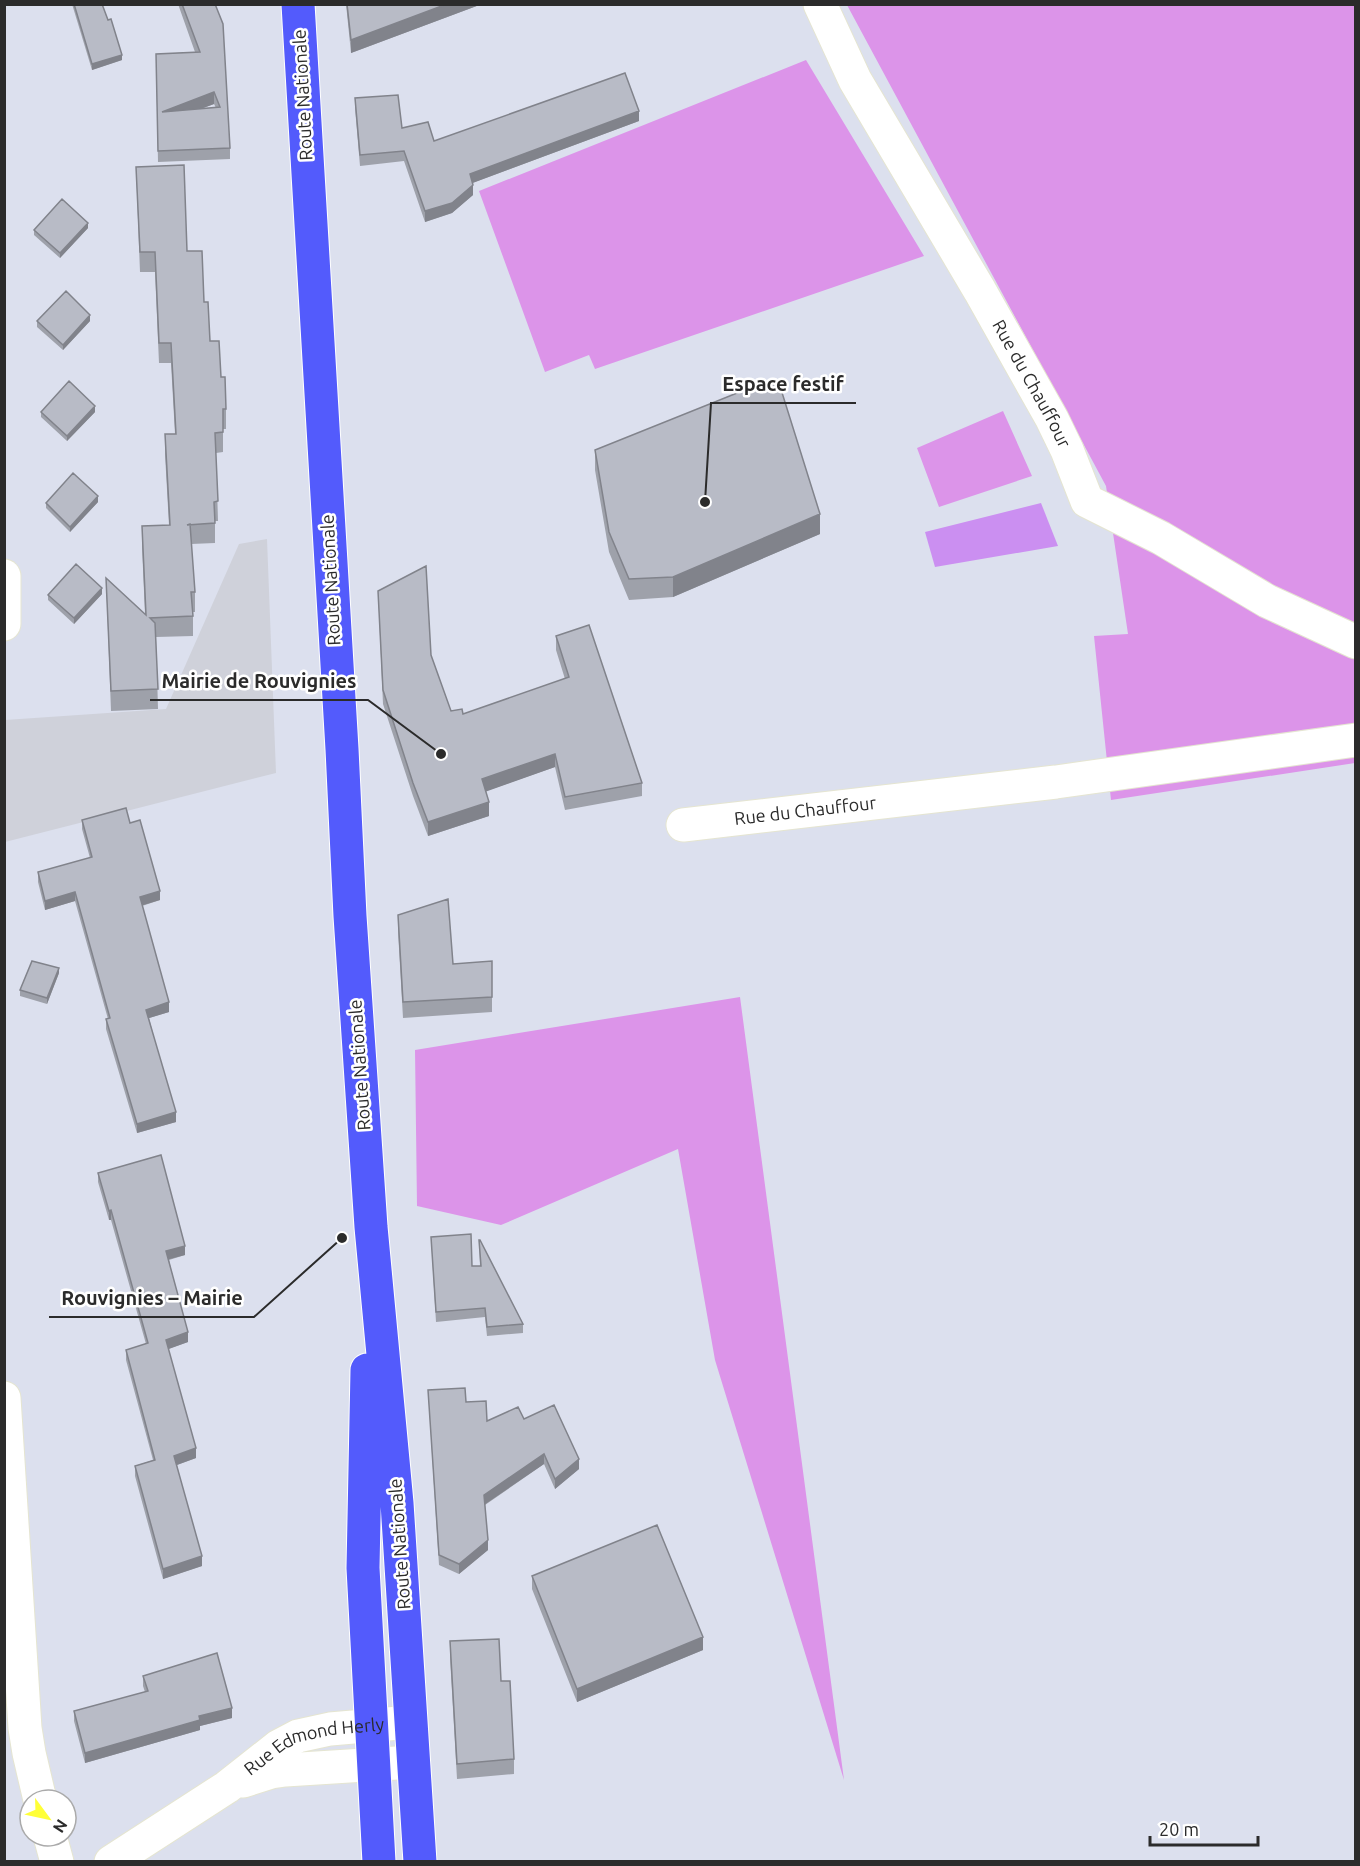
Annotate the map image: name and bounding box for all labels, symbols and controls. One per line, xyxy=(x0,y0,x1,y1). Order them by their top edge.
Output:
street label: Route Nationale xyxy=(289,29,315,161)
street label: Rue du Chauffour xyxy=(989,316,1075,451)
callout: Espace festif xyxy=(711,365,856,403)
text: Espace festif xyxy=(722,372,844,395)
street label: Route Nationale xyxy=(317,514,343,646)
callout: Mairie de Rouvignies xyxy=(150,662,368,700)
text: Mairie de Rouvignies xyxy=(162,669,356,692)
street label: Rue du Chauffour xyxy=(733,792,877,828)
street label: Route Nationale xyxy=(344,999,374,1131)
callout: Rouvignies – Mairie xyxy=(49,1279,254,1317)
text: Rouvignies – Mairie xyxy=(61,1286,243,1309)
street label: Route Nationale xyxy=(384,1478,414,1610)
street label: Rue Edmond Herly xyxy=(240,1713,385,1779)
north arrow xyxy=(18,1788,78,1848)
scale bar xyxy=(1150,1809,1258,1847)
text: N xyxy=(50,1816,71,1836)
text: 20 m xyxy=(1159,1819,1199,1839)

